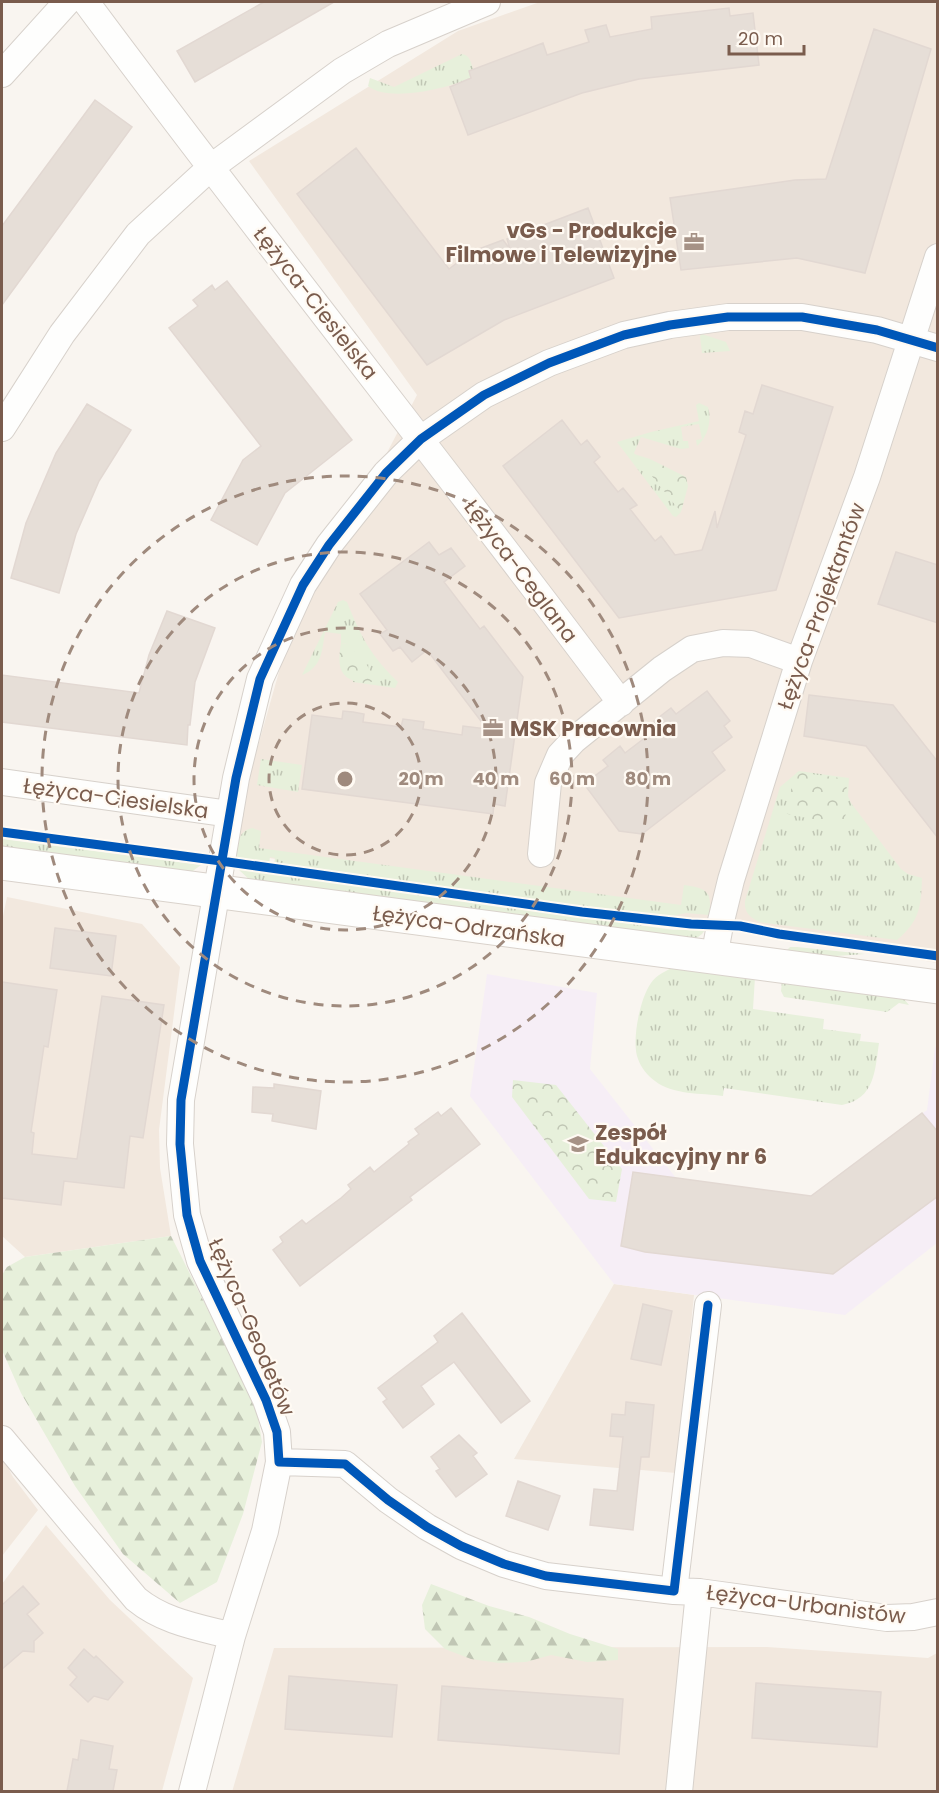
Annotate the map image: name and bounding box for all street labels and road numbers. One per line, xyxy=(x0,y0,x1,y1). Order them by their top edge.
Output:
street label: Łężyca-Ciesielska xyxy=(247,220,385,386)
street label: Łężyca-Ceglana xyxy=(458,493,584,649)
street label: Łężyca-Projektantów xyxy=(770,499,872,713)
street label: Łężyca-Ciesielska xyxy=(22,771,210,825)
street label: Łężyca-Odrzańska xyxy=(371,898,567,954)
street label: Łężyca-Geodetów xyxy=(201,1234,303,1420)
street label: Łężyca-Urbanistów xyxy=(705,1577,907,1631)

